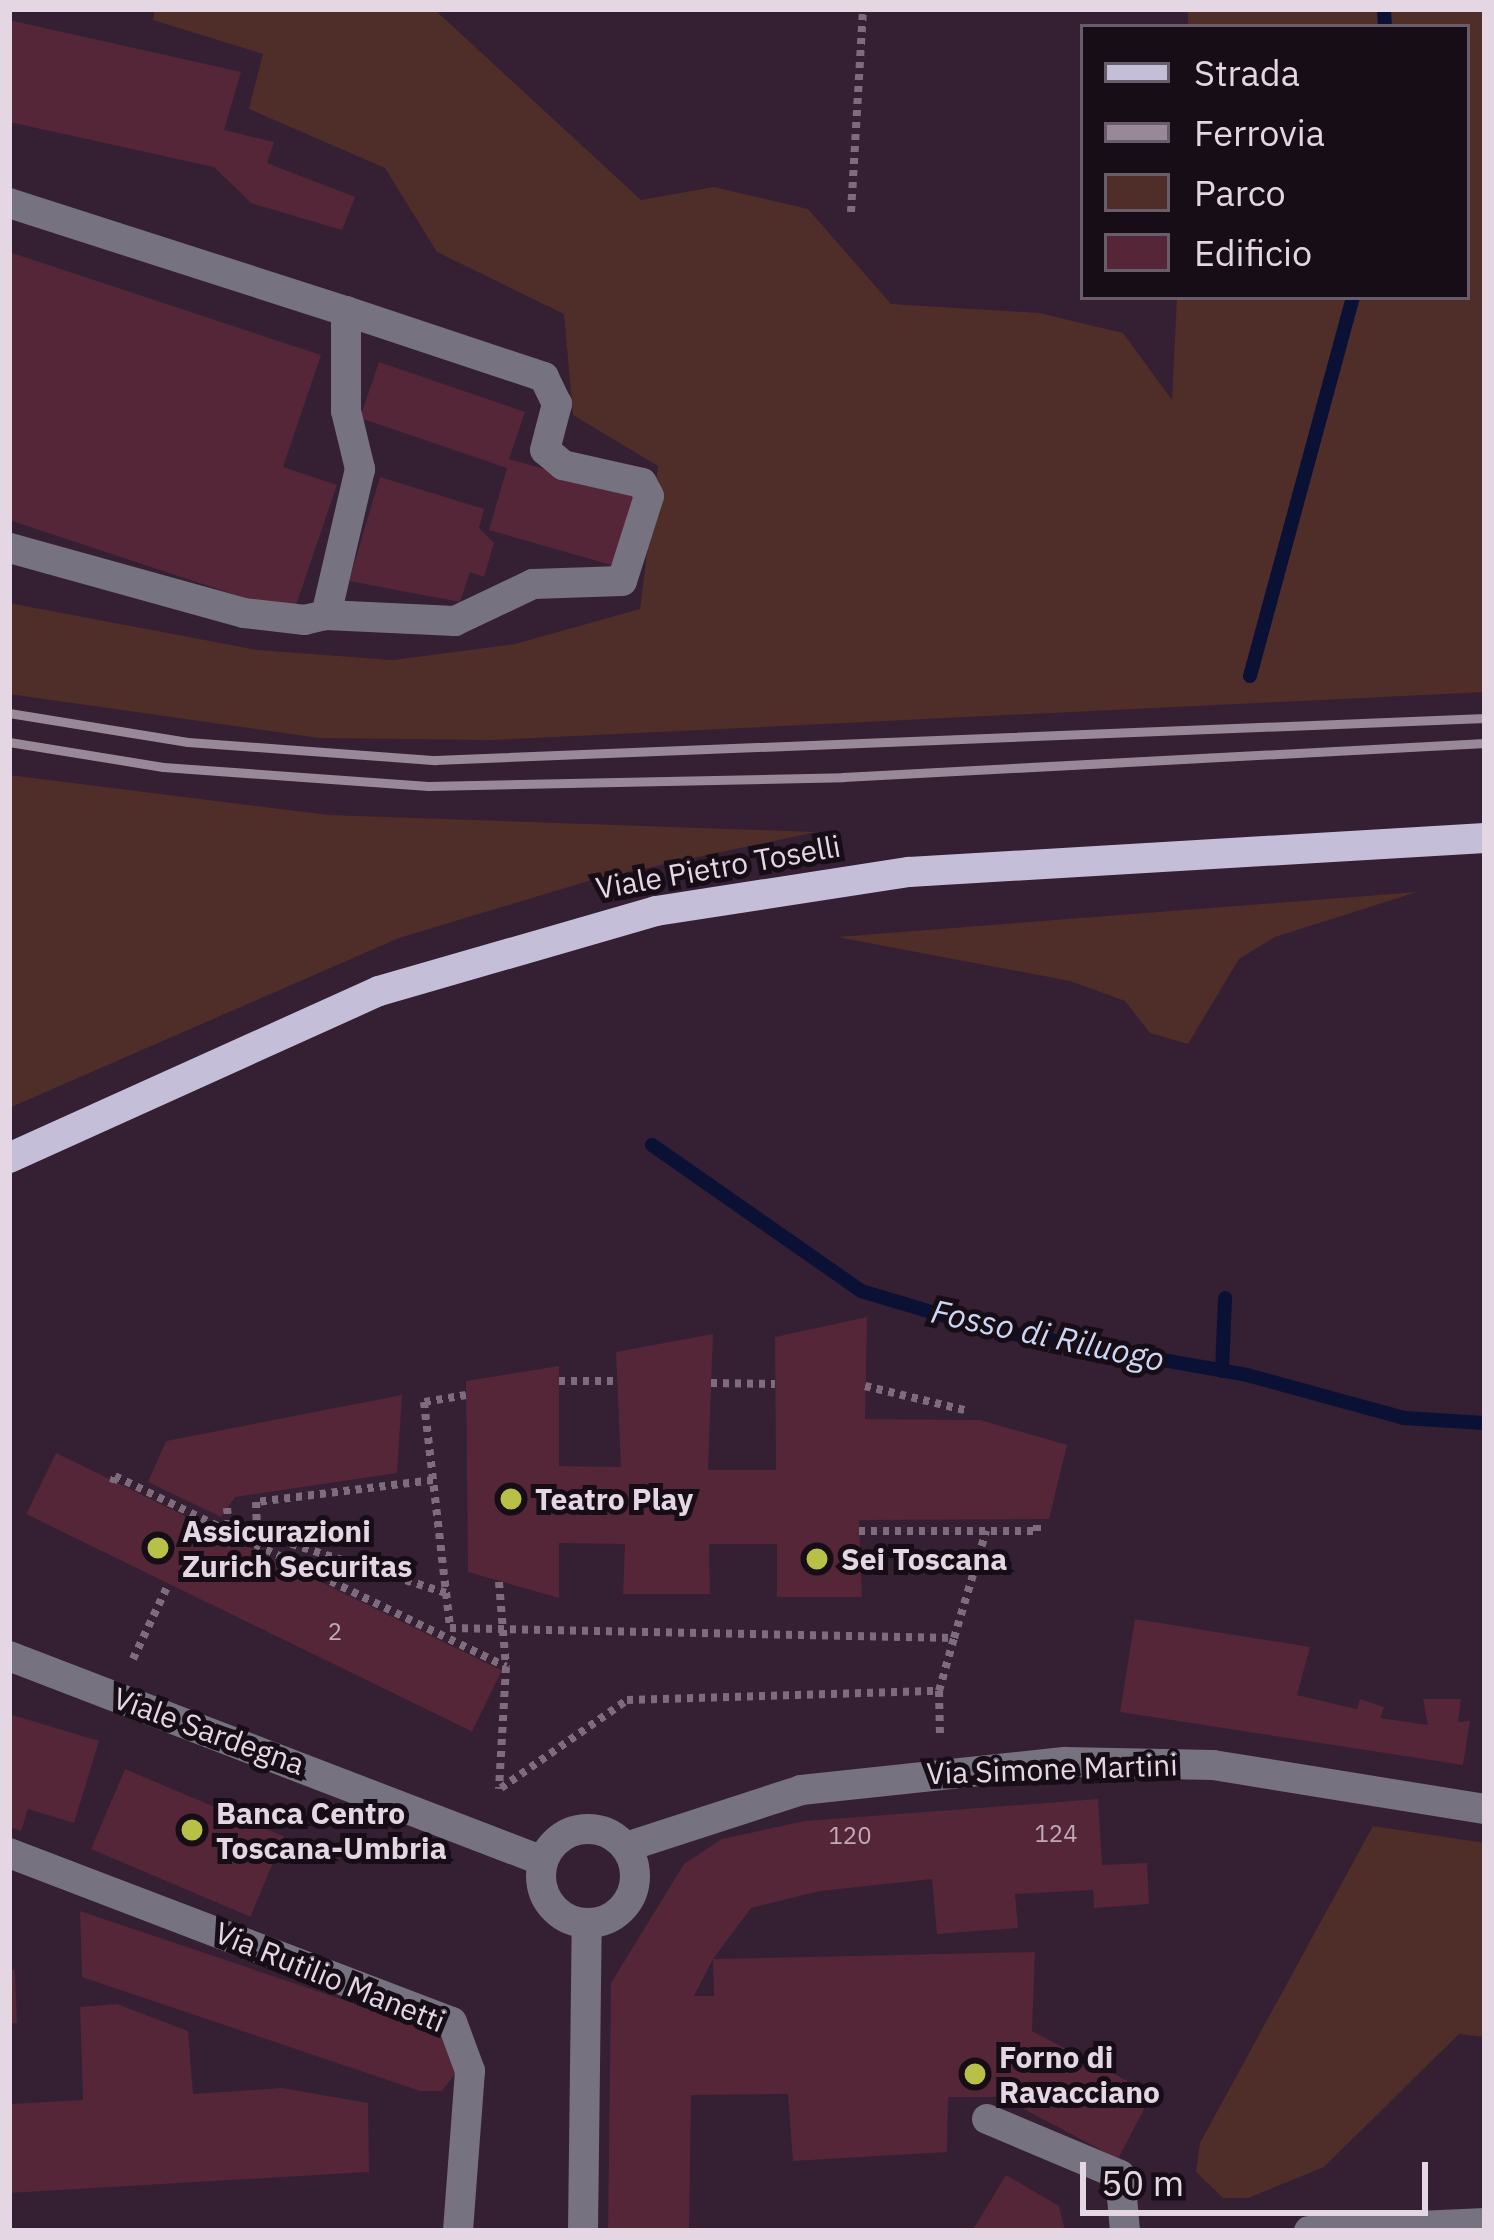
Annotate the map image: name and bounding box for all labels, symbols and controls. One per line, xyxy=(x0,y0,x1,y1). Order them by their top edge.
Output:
legend xyxy=(1080,24,1470,300)
text: Strada xyxy=(1194,49,1300,96)
text: Ferrovia xyxy=(1194,109,1325,156)
text: Parco xyxy=(1194,169,1286,216)
text: Edificio xyxy=(1194,229,1312,276)
street label: Viale Pietro Toselli xyxy=(593,828,843,906)
water label: Fosso di Riluogo xyxy=(928,1291,1168,1379)
place label: Teatro Play xyxy=(535,1481,693,1517)
marker: Teatro Play xyxy=(498,1486,524,1512)
place label: Assicurazioni Zurich Securitas xyxy=(182,1513,412,1583)
marker: Assicurazioni Zurich Securitas xyxy=(145,1535,171,1561)
place label: Sei Toscana xyxy=(841,1541,1007,1577)
marker: Sei Toscana xyxy=(804,1546,830,1572)
house number: 2 xyxy=(328,1618,342,1646)
street label: Viale Sardegna xyxy=(109,1680,309,1782)
street label: Via Simone Martini xyxy=(926,1747,1178,1791)
place label: Banca Centro Toscana-Umbria xyxy=(216,1795,447,1866)
marker: Banca Centro Toscana-Umbria xyxy=(179,1817,205,1843)
house number: 124 xyxy=(1034,1820,1078,1848)
house number: 120 xyxy=(828,1822,872,1850)
street label: Via Rutilio Manetti xyxy=(210,1914,450,2040)
place label: Forno di Ravacciano xyxy=(999,2039,1160,2110)
marker: Forno di Ravacciano xyxy=(962,2061,988,2087)
scale bar xyxy=(1086,2138,1434,2212)
text: 50 m xyxy=(1101,2159,1184,2206)

